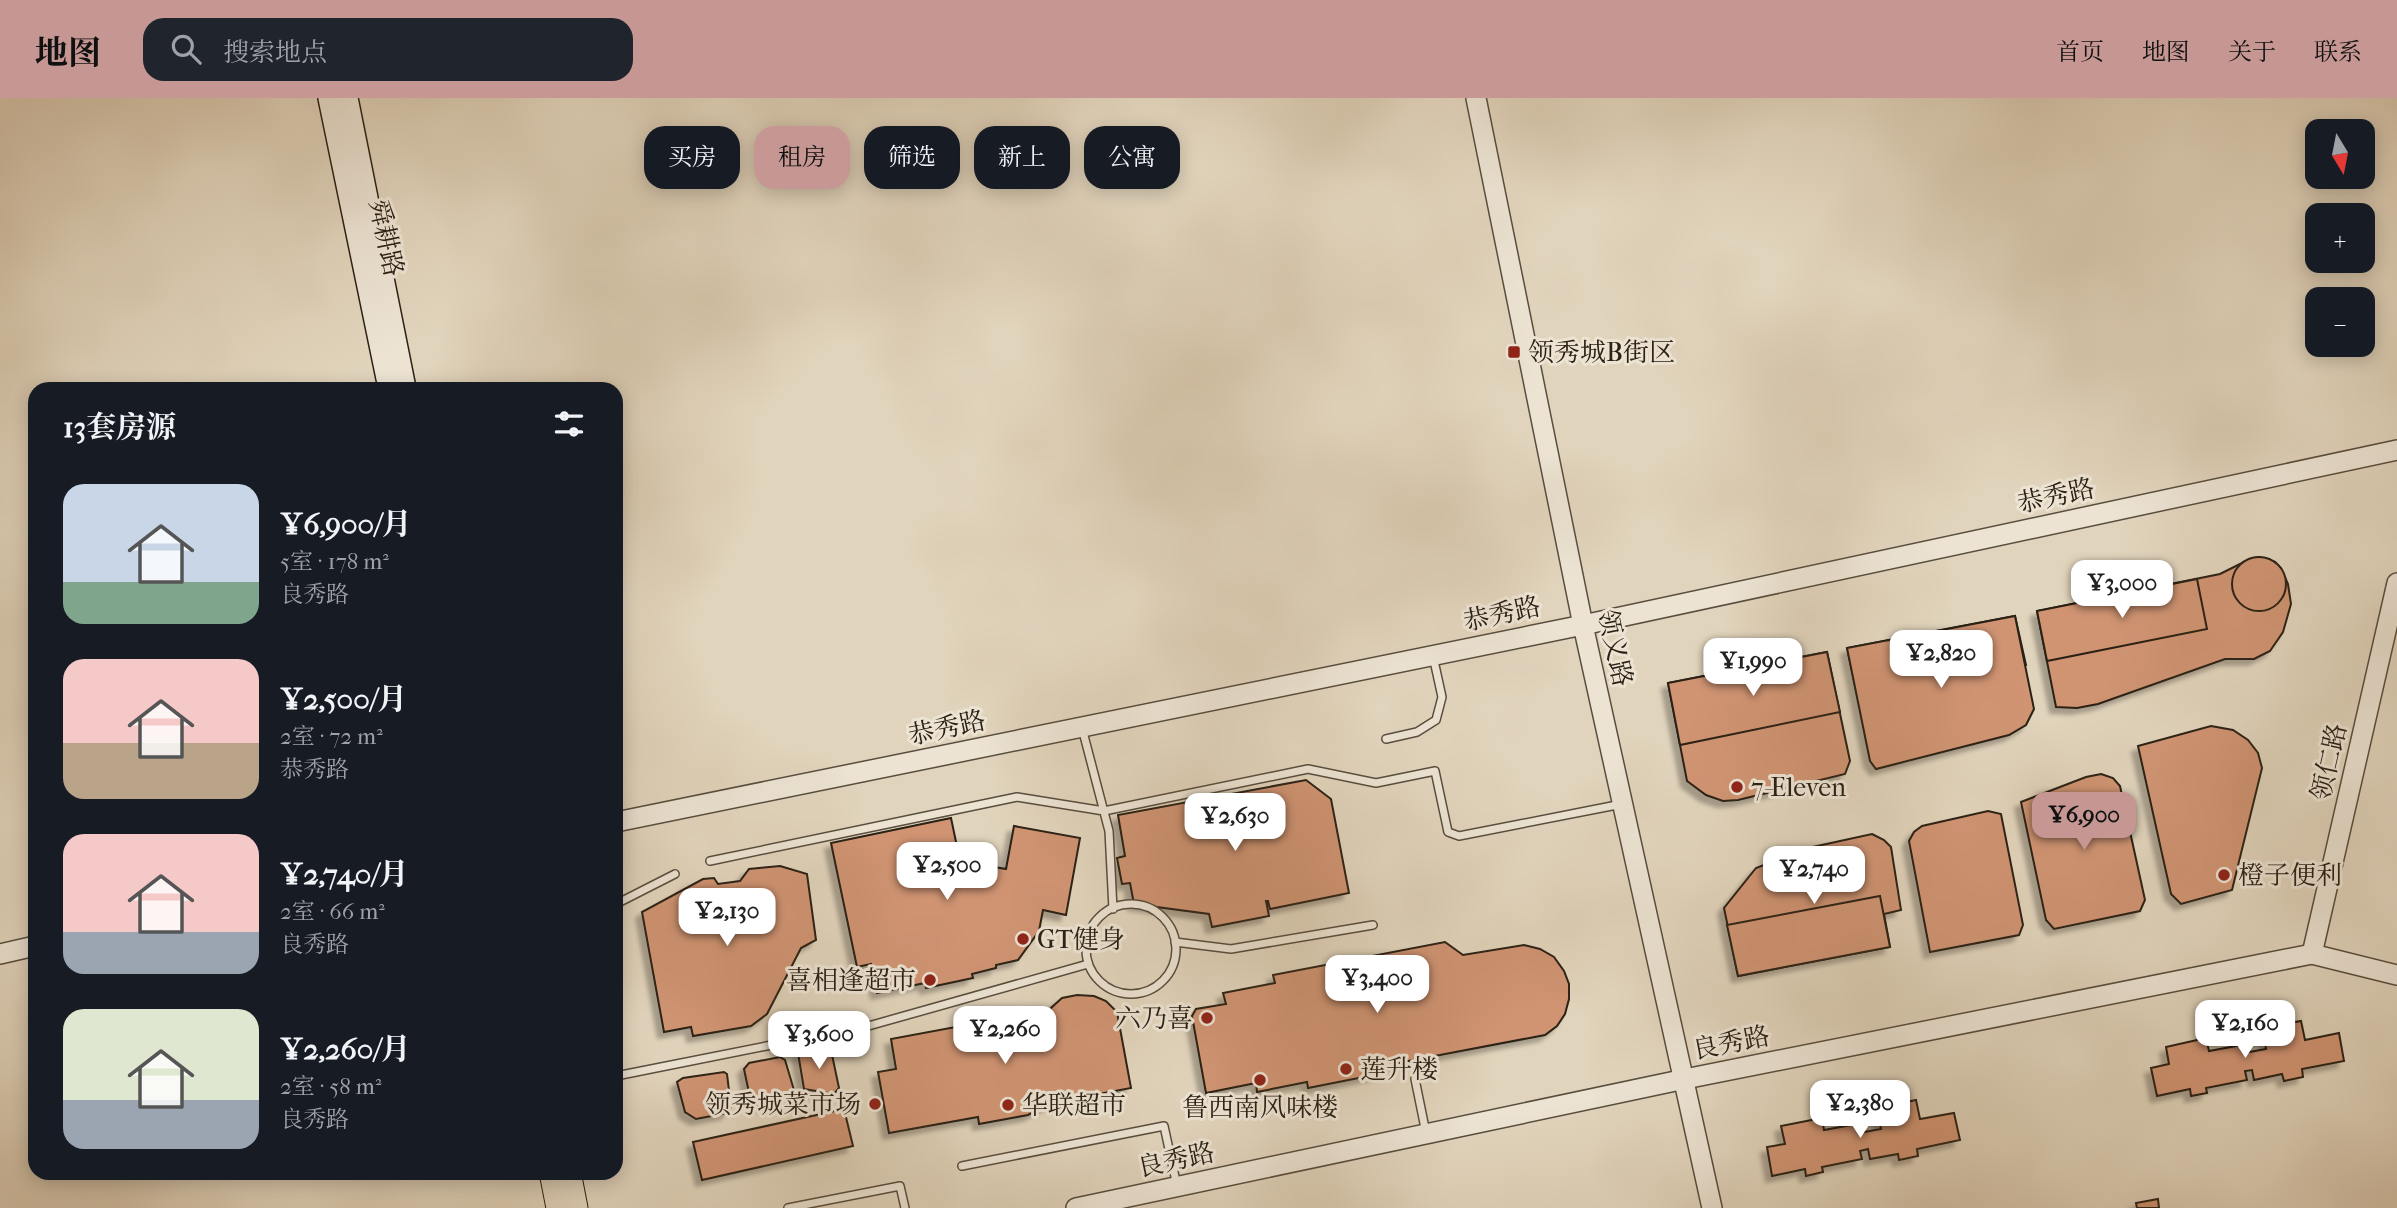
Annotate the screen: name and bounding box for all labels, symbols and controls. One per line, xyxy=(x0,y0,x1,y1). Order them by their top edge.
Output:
search box xyxy=(143,18,633,81)
icon: search xyxy=(167,30,205,68)
text: 地图 xyxy=(35,34,101,73)
text: 搜索地点 xyxy=(223,37,327,68)
text: 首页 xyxy=(2056,38,2104,66)
text: 地图 xyxy=(2142,38,2190,66)
text: 关于 xyxy=(2228,38,2276,66)
text: 联系 xyxy=(2314,38,2362,66)
north arrow xyxy=(2305,119,2375,189)
map controls xyxy=(2305,119,2375,357)
chip: 买房 xyxy=(644,126,740,189)
chip: 租房 xyxy=(754,126,850,189)
chip: 筛选 xyxy=(864,126,960,189)
chip: 新上 xyxy=(974,126,1070,189)
chip: 公寓 xyxy=(1084,126,1180,189)
street label: 舜耕路 xyxy=(363,197,409,279)
button: + xyxy=(2305,203,2375,273)
button: − xyxy=(2305,287,2375,357)
place label: 领秀城B街区 xyxy=(1528,337,1675,368)
marker: 领秀城B街区 xyxy=(1506,344,1522,360)
icon: filters xyxy=(550,405,588,443)
text: 13套房源 xyxy=(63,410,176,445)
street label: 恭秀路 xyxy=(2015,473,2097,519)
text: ¥6,900/月 xyxy=(280,507,411,542)
icon: home xyxy=(119,512,203,596)
text: 5室 · 178 m² xyxy=(280,548,389,575)
pin: ¥3,000 xyxy=(2065,560,2179,620)
text: ¥3,000 xyxy=(2087,569,2157,596)
text: 良秀路 xyxy=(280,581,349,608)
street label: 恭秀路 xyxy=(1461,591,1543,637)
street label: 领义路 xyxy=(1592,607,1638,689)
pin: ¥2,820 xyxy=(1884,630,1998,690)
pin: ¥1,990 xyxy=(1696,638,1810,698)
text: ¥2,820 xyxy=(1906,639,1976,666)
text: ¥1,990 xyxy=(1719,647,1787,674)
text: ¥2,500/月 xyxy=(280,682,407,717)
icon: home xyxy=(119,687,203,771)
street label: 恭秀路 xyxy=(906,705,988,751)
street label: 领仁路 xyxy=(2305,721,2353,803)
text: 2室 · 72 m² xyxy=(280,723,383,750)
text: 恭秀路 xyxy=(280,756,349,783)
place label: 7-Eleven xyxy=(1751,772,1846,803)
marker: 7-Eleven xyxy=(1729,779,1745,795)
pin: ¥6,900 xyxy=(2027,792,2141,852)
pin: ¥2,630 xyxy=(1178,794,1292,853)
text: ¥6,900 xyxy=(2048,801,2120,828)
text: ¥2,630 xyxy=(1201,802,1269,829)
pin: ¥2,500 xyxy=(890,842,1004,902)
pin: ¥2,740 xyxy=(1757,846,1871,906)
text: ¥2,500 xyxy=(913,851,981,878)
text: ¥2,740 xyxy=(1779,855,1849,882)
text: ¥2,740/月 xyxy=(280,857,409,892)
place label: 橙子便利 xyxy=(2238,860,2342,891)
icon: home xyxy=(119,862,203,946)
marker: 橙子便利 xyxy=(2216,867,2232,883)
pin: ¥2,130 xyxy=(670,888,784,948)
text: ¥2,130 xyxy=(695,897,759,924)
text: 2室 · 66 m² xyxy=(280,898,385,925)
place label: GT健身 xyxy=(1037,924,1125,955)
text: 良秀路 xyxy=(280,931,349,958)
marker: GT健身 xyxy=(1015,931,1031,947)
pin: ¥3,400 xyxy=(1320,956,1434,1015)
text: ¥3,400 xyxy=(1341,964,1413,991)
place label: 喜相逢超市 xyxy=(786,965,916,996)
marker: 喜相逢超市 xyxy=(922,972,938,988)
pin: ¥2,160 xyxy=(2188,1000,2302,1060)
place label: 六乃喜 xyxy=(1115,1003,1193,1034)
pin: ¥2,260 xyxy=(948,1006,1062,1066)
text: ¥2,160 xyxy=(2211,1009,2279,1036)
marker: 六乃喜 xyxy=(1199,1010,1215,1026)
pin: ¥3,600 xyxy=(762,1012,876,1071)
text: ¥2,260 xyxy=(969,1015,1041,1042)
text: ¥3,600 xyxy=(784,1020,854,1047)
street label: 良秀路 xyxy=(1690,1020,1772,1066)
text: ¥2,260/月 xyxy=(280,1032,411,1067)
icon: home xyxy=(119,1037,203,1121)
place label: 莲升楼 xyxy=(1360,1054,1438,1085)
marker: 莲升楼 xyxy=(1338,1061,1354,1077)
marker: 鲁西南风味楼 xyxy=(1252,1072,1268,1088)
text: 2室 · 58 m² xyxy=(280,1073,381,1100)
pin: ¥2,380 xyxy=(1803,1080,1917,1140)
place label: 领秀城菜市场 xyxy=(705,1089,861,1120)
text: ¥2,380 xyxy=(1826,1089,1894,1116)
place label: 华联超市 xyxy=(1022,1090,1126,1121)
place label: 鲁西南风味楼 xyxy=(1182,1092,1338,1123)
marker: 领秀城菜市场 xyxy=(867,1096,883,1112)
marker: 华联超市 xyxy=(1000,1097,1016,1113)
text: 良秀路 xyxy=(280,1106,349,1133)
street label: 良秀路 xyxy=(1135,1137,1217,1183)

